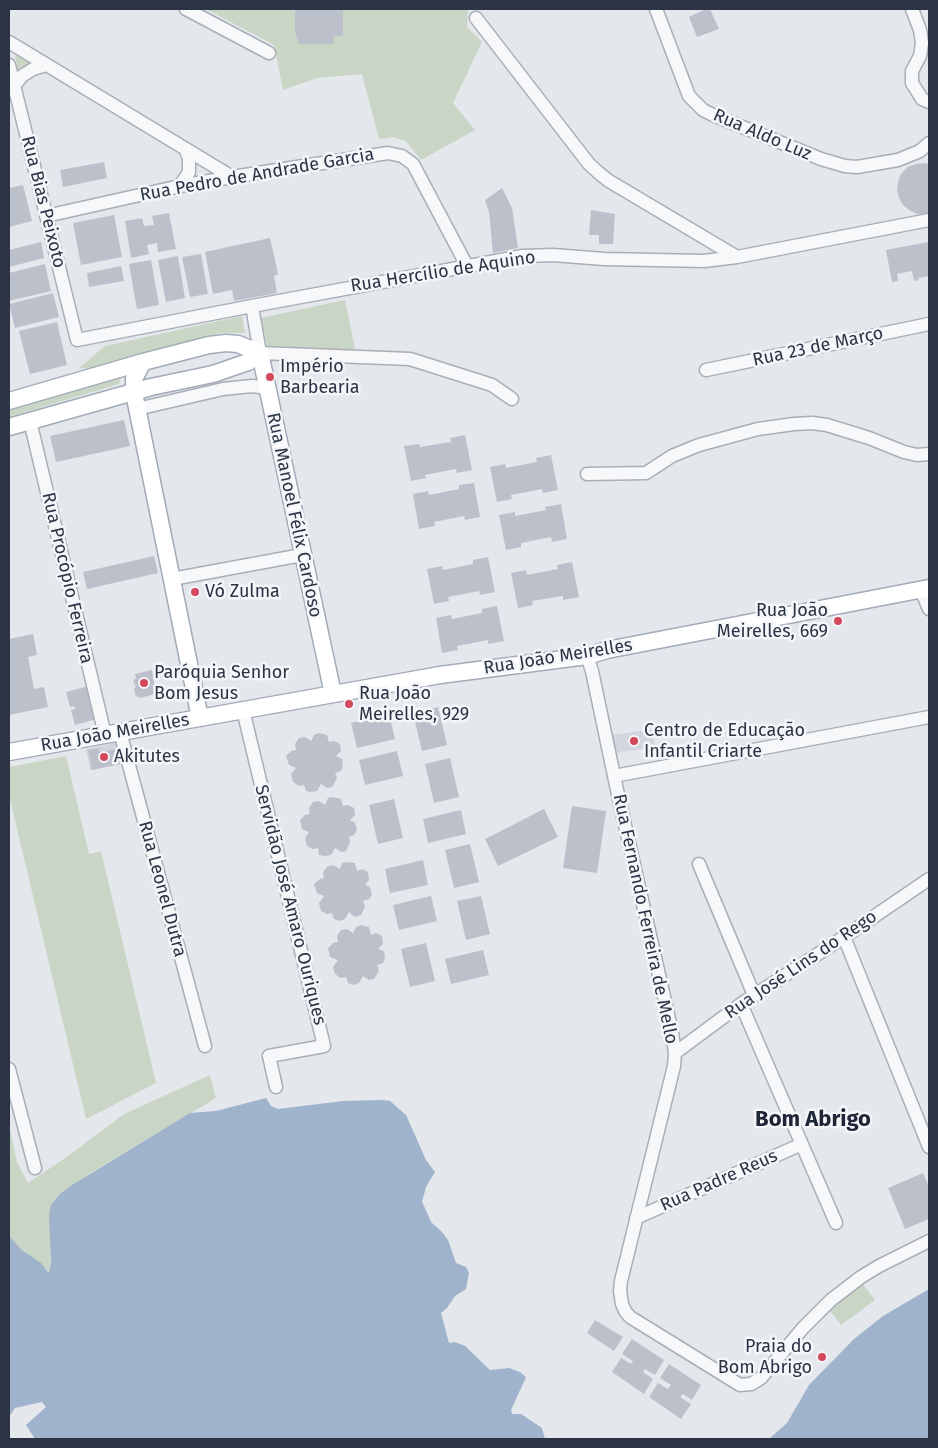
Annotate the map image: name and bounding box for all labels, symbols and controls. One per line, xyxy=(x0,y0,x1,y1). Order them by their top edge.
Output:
street label: Rua Aldo Luz xyxy=(710,105,814,165)
street label: Rua Bias Peixoto xyxy=(16,134,70,270)
street label: Rua Pedro de Andrade Garcia xyxy=(138,144,376,206)
street label: Rua Hercílio de Aquino xyxy=(349,247,537,297)
street label: Rua 23 de Março xyxy=(751,323,885,371)
place label: Império Barbearia xyxy=(280,356,360,398)
marker: Império Barbearia xyxy=(264,371,276,383)
street label: Rua Manoel Félix Cardoso xyxy=(262,411,326,619)
street label: Rua Procópio Ferreira xyxy=(37,490,97,666)
place label: Vó Zulma xyxy=(205,581,280,603)
marker: Vó Zulma xyxy=(189,586,201,598)
place label: Rua João Meirelles, 669 xyxy=(717,600,828,642)
marker: Rua João Meirelles, 669 xyxy=(832,615,844,627)
street label: Rua João Meirelles xyxy=(482,635,634,679)
place label: Paróquia Senhor Bom Jesus xyxy=(154,662,289,704)
marker: Paróquia Senhor Bom Jesus xyxy=(138,677,150,689)
place label: Rua João Meirelles, 929 xyxy=(359,683,469,726)
marker: Rua João Meirelles, 929 xyxy=(343,698,355,710)
street label: Rua João Meirelles xyxy=(39,709,191,757)
place label: Centro de Educação Infantil Criarte xyxy=(644,720,805,762)
marker: Centro de Educação Infantil Criarte xyxy=(628,735,640,747)
place label: Akitutes xyxy=(114,746,180,768)
marker: Akitutes xyxy=(98,751,110,763)
street label: Servidão José Amaro Ouriques xyxy=(250,783,330,1027)
street label: Rua Fernando Ferreira de Mello xyxy=(608,792,682,1046)
street label: Rua Leonel Dutra xyxy=(133,819,191,959)
street label: Rua José Lins do Rego xyxy=(721,906,881,1024)
district label: Bom Abrigo xyxy=(755,1107,871,1133)
street label: Rua Padre Reus xyxy=(657,1145,781,1217)
place label: Praia do Bom Abrigo xyxy=(718,1336,812,1378)
marker: Praia do Bom Abrigo xyxy=(816,1351,828,1363)

